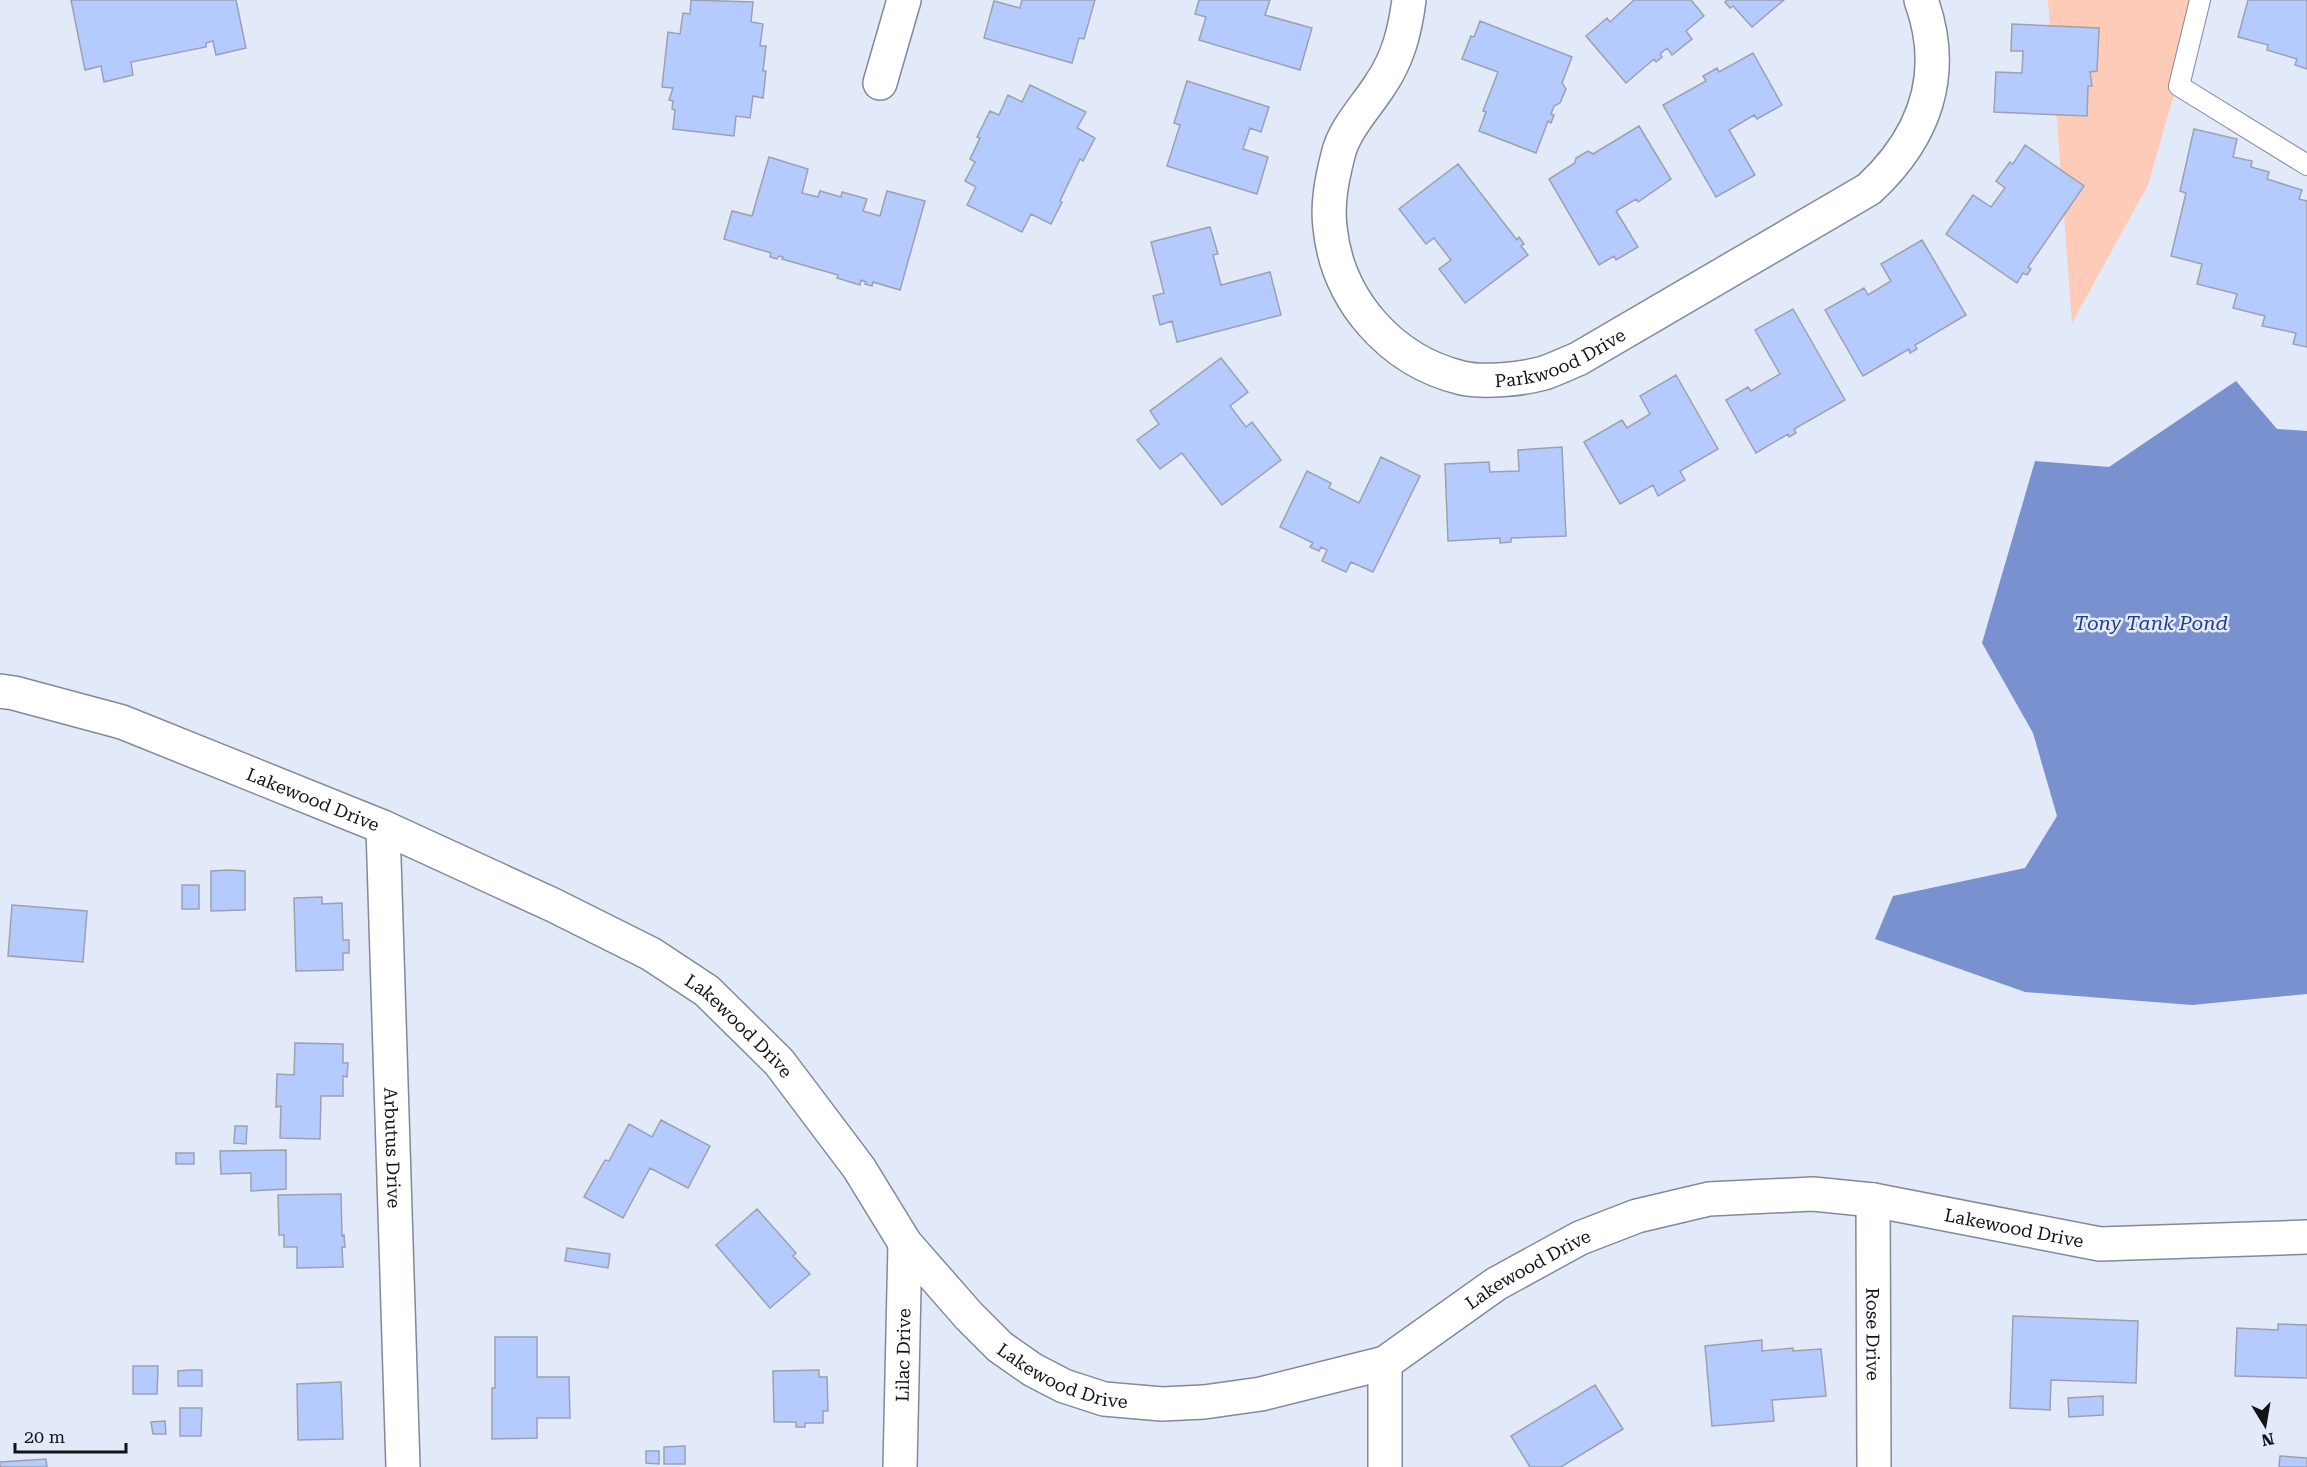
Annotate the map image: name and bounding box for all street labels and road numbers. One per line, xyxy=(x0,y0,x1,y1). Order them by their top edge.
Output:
street label: Parkwood Drive xyxy=(1494,323,1629,391)
street label: Lakewood Drive xyxy=(244,763,383,835)
street label: Lakewood Drive xyxy=(681,969,797,1082)
street label: Arbutus Drive xyxy=(381,1087,405,1209)
street label: Lakewood Drive xyxy=(1943,1204,2086,1251)
street label: Lakewood Drive xyxy=(1461,1225,1593,1313)
street label: Rose Drive xyxy=(1863,1287,1884,1381)
street label: Lilac Drive xyxy=(891,1308,914,1402)
street label: Lakewood Drive xyxy=(994,1338,1129,1412)

